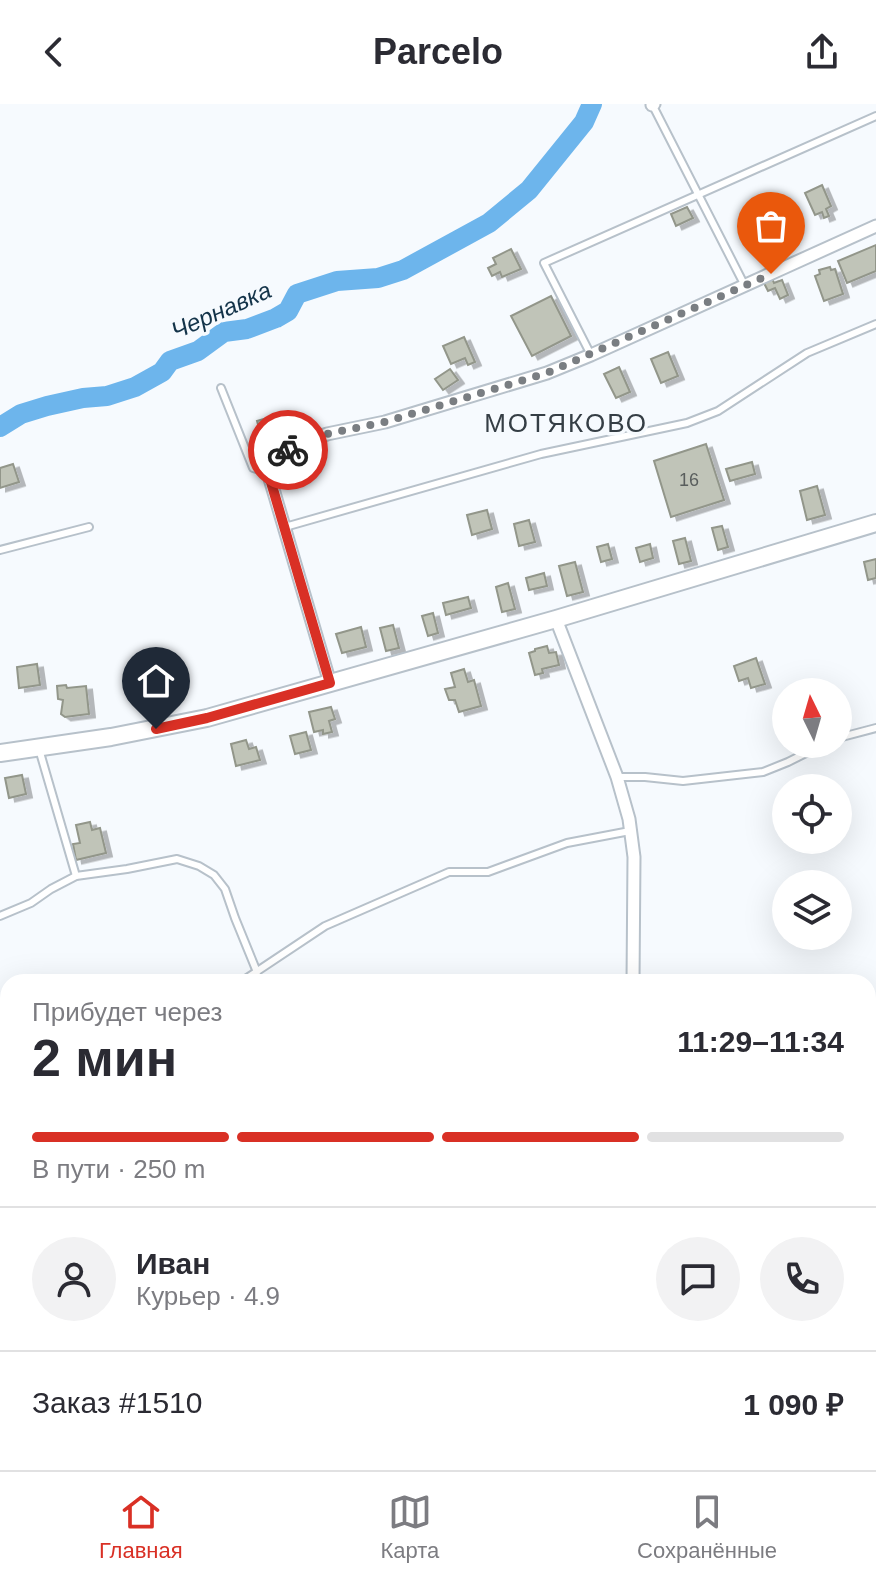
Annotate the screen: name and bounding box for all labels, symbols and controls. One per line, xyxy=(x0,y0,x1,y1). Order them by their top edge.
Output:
icon: back xyxy=(32,30,76,74)
icon: share xyxy=(800,30,844,74)
text: Parcelo xyxy=(373,31,503,72)
pin xyxy=(737,192,805,274)
icon: bag xyxy=(749,204,793,248)
water label: Чернавка xyxy=(167,276,275,344)
district label: МОТЯКОВО xyxy=(484,408,648,438)
courier xyxy=(248,410,328,490)
icon: bike xyxy=(266,428,310,472)
house number: 16 xyxy=(679,470,699,490)
pin xyxy=(122,647,190,729)
icon: home xyxy=(134,659,178,703)
north arrow xyxy=(772,678,852,758)
map controls xyxy=(772,678,852,950)
button: locate xyxy=(772,774,852,854)
button: layers xyxy=(772,870,852,950)
text: Прибудет через xyxy=(32,997,222,1027)
text: 11:29–11:34 xyxy=(677,1025,844,1058)
text: 2 мин xyxy=(32,1029,177,1087)
text: В пути · 250 m xyxy=(32,1154,205,1184)
button: person xyxy=(32,1237,116,1321)
button: chat xyxy=(656,1237,740,1321)
button: phone xyxy=(760,1237,844,1321)
text: Иван xyxy=(136,1247,210,1280)
text: Курьер · 4.9 xyxy=(136,1281,280,1311)
text: Заказ #1510 xyxy=(32,1386,202,1419)
text: 1 090 ₽ xyxy=(743,1388,844,1421)
tab: Главная xyxy=(99,1490,183,1564)
tab: Карта xyxy=(380,1490,439,1564)
tab: Сохранённые xyxy=(637,1490,777,1564)

